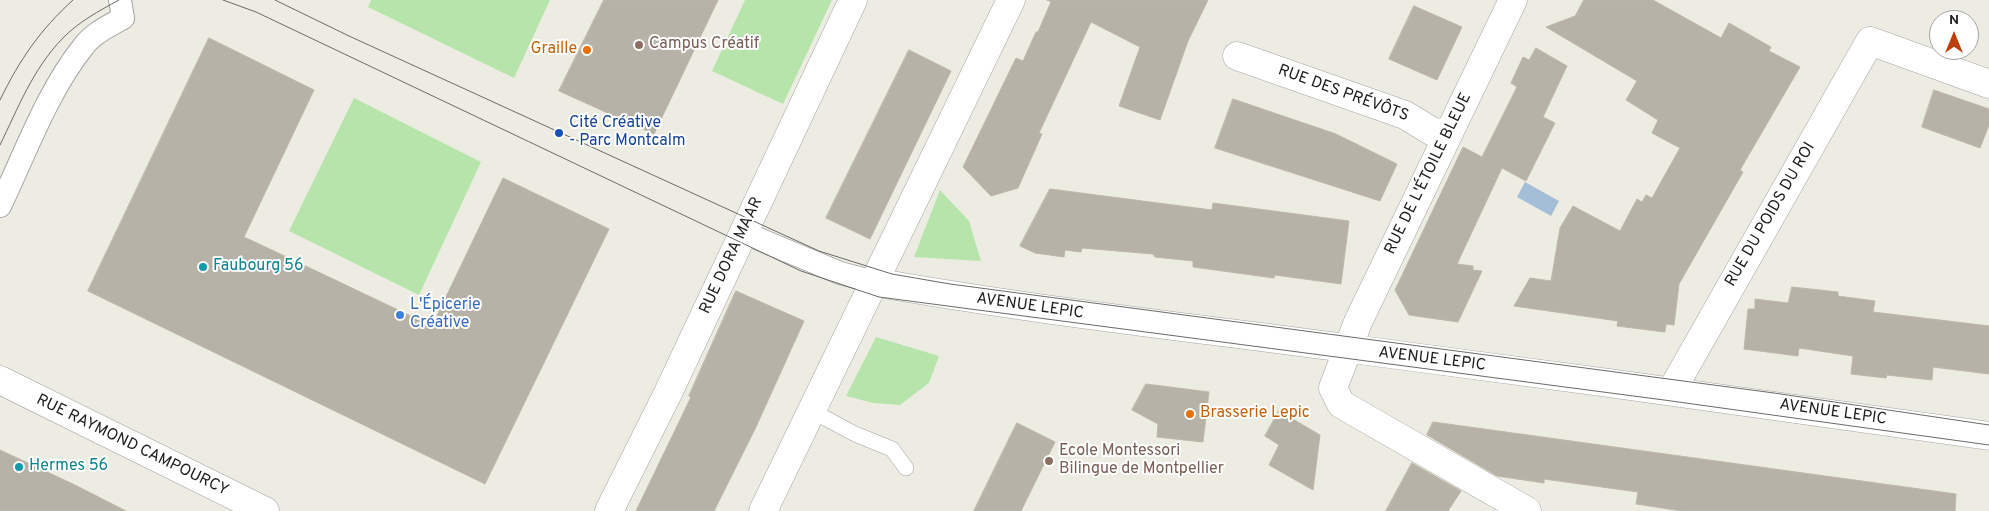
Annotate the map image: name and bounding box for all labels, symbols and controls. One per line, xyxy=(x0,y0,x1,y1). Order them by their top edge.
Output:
north arrow xyxy=(1929,10,1979,60)
text: N xyxy=(1949,12,1959,29)
place label: Campus Créatif xyxy=(649,35,759,55)
marker: Campus Créatif xyxy=(633,39,645,51)
place label: Graille xyxy=(531,40,577,60)
marker: Graille xyxy=(581,44,593,56)
street label: RUE DES PRÉVÔTS xyxy=(1275,61,1411,127)
street label: RUE DE L'ÉTOILE BLEUE xyxy=(1381,90,1477,258)
place label: Cité Créative - Parc Montcalm xyxy=(569,114,686,152)
marker: Cité Créative - Parc Montcalm xyxy=(553,127,565,139)
street label: RUE DU POIDS DU ROI xyxy=(1722,139,1820,291)
street label: RUE DORA MAAR xyxy=(696,194,768,318)
place label: Faubourg 56 xyxy=(213,257,304,277)
marker: Faubourg 56 xyxy=(197,261,209,273)
street label: AVENUE LEPIC xyxy=(975,290,1085,324)
place label: L'Épicerie Créative xyxy=(410,296,481,334)
marker: L'Épicerie Créative xyxy=(394,309,406,321)
street label: AVENUE LEPIC xyxy=(1377,344,1487,376)
street label: RUE RAYMOND CAMPOURCY xyxy=(33,391,231,501)
street label: AVENUE LEPIC xyxy=(1778,396,1888,430)
place label: Brasserie Lepic xyxy=(1200,404,1310,424)
marker: Brasserie Lepic xyxy=(1184,408,1196,420)
place label: Ecole Montessori Bilingue de Montpellier xyxy=(1059,442,1224,480)
marker: Ecole Montessori Bilingue de Montpellier xyxy=(1043,455,1055,467)
place label: Hermes 56 xyxy=(29,457,108,477)
marker: Hermes 56 xyxy=(13,461,25,473)

